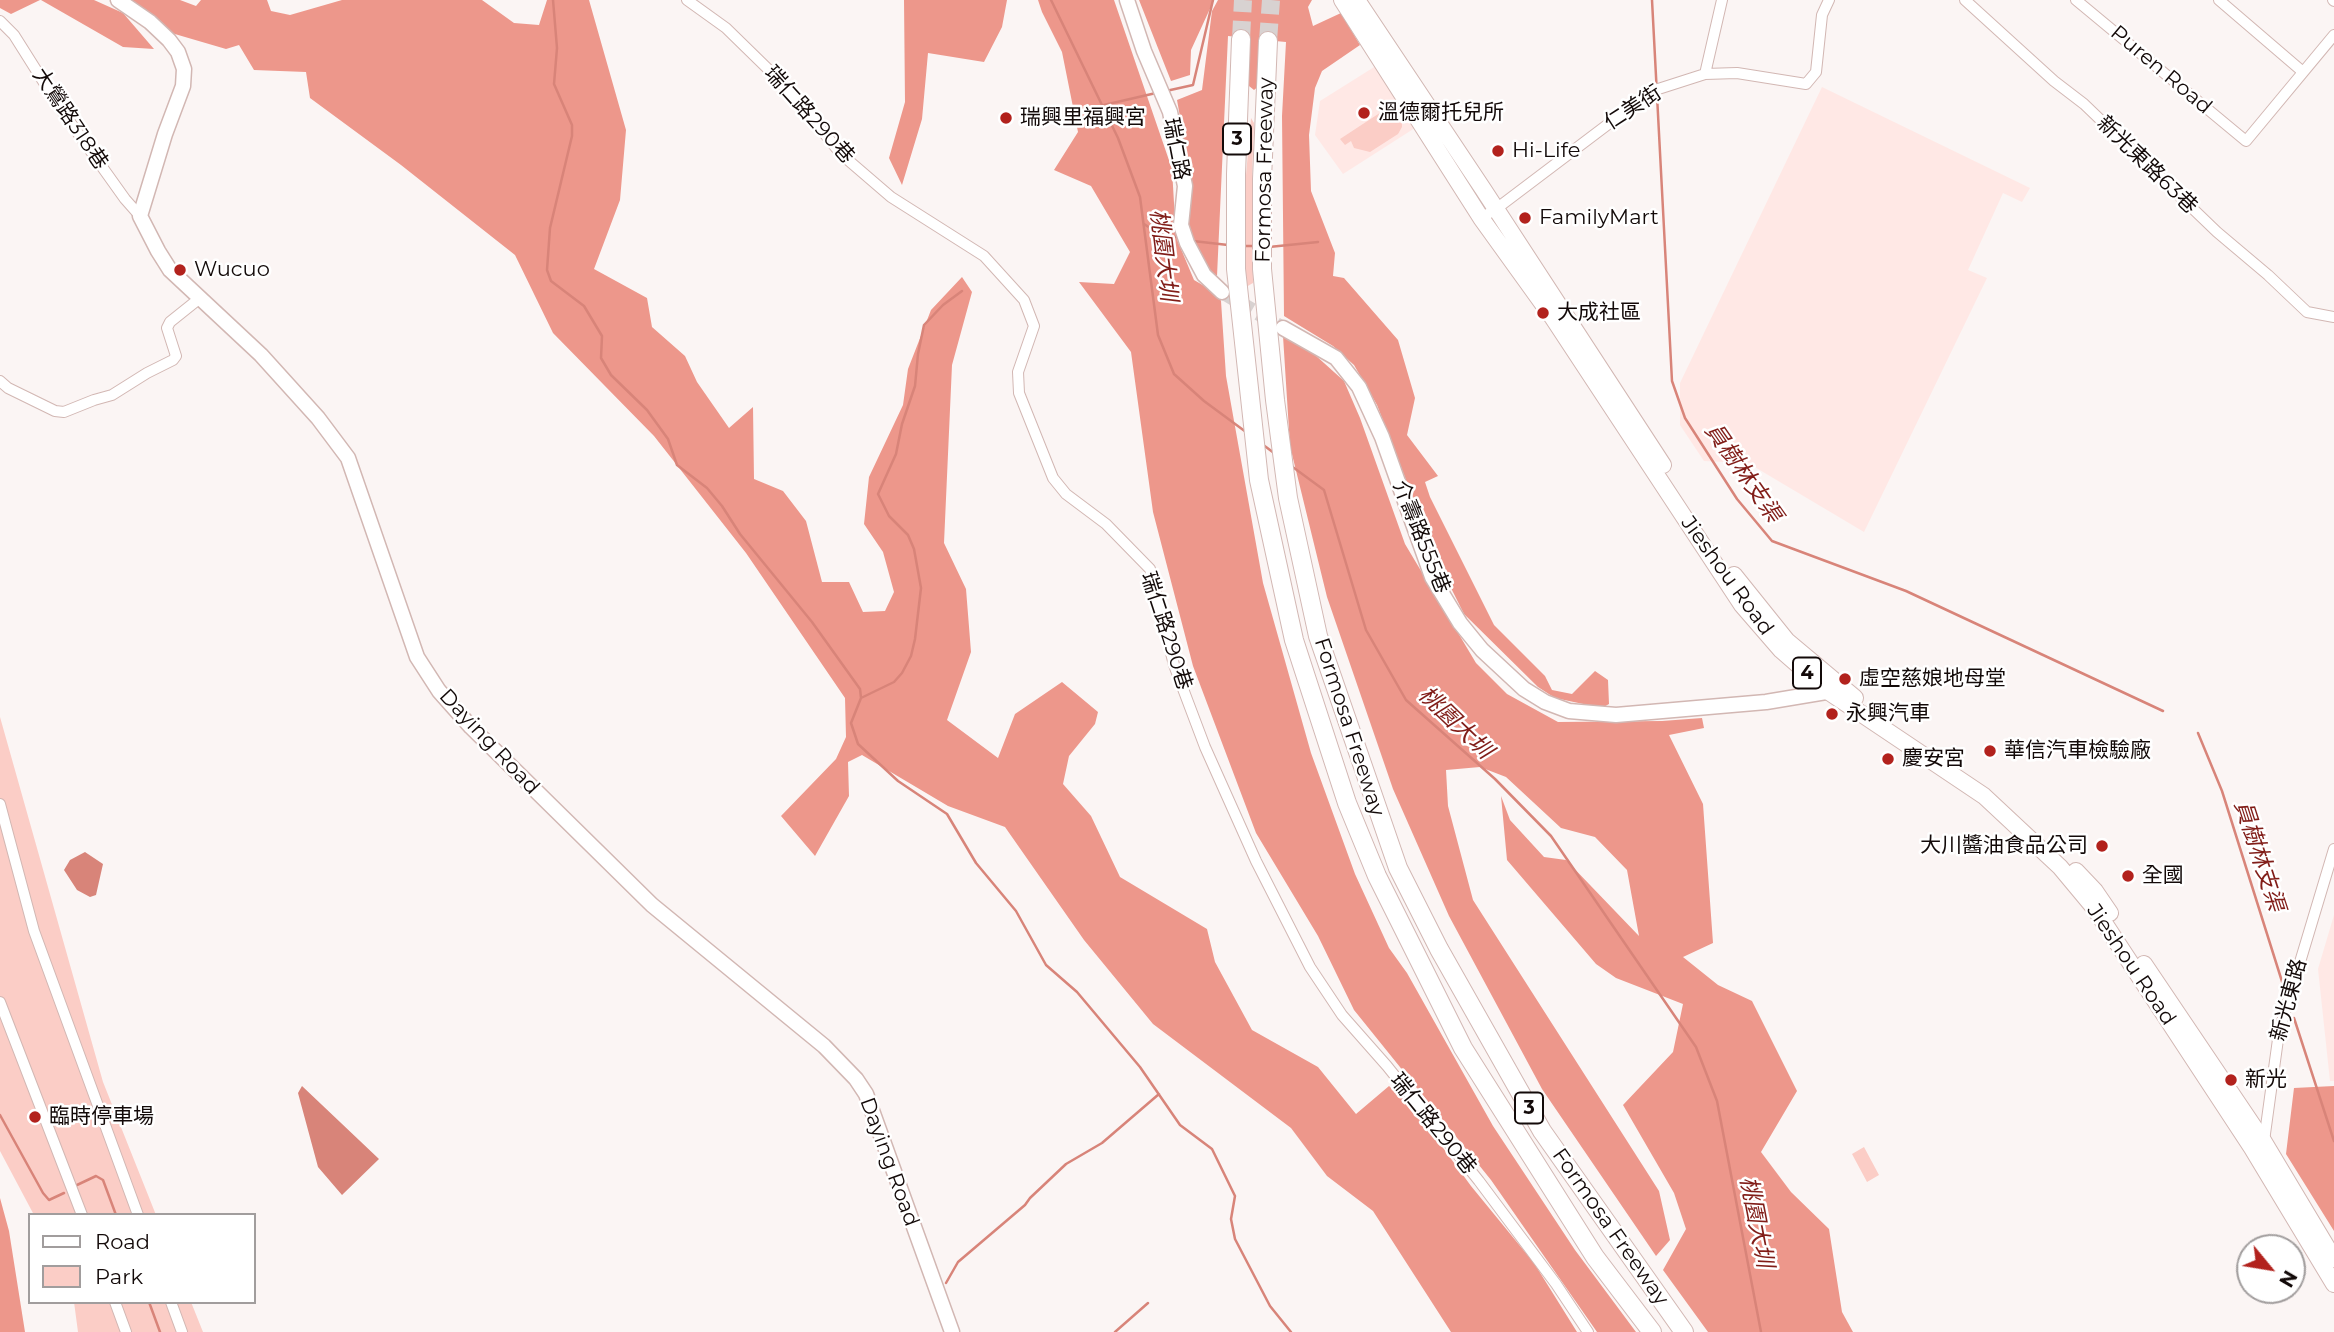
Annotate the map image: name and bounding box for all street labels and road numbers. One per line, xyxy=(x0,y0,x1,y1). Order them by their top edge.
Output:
street label: Puren Road xyxy=(2105,20,2217,120)
street label: 瑞仁路290巷 xyxy=(759,61,859,169)
street label: 大鶯路318巷 xyxy=(27,64,113,174)
street label: Formosa Freeway xyxy=(1251,77,1279,263)
street label: 仁美街 xyxy=(1600,80,1666,136)
street label: 新光東路63巷 xyxy=(2092,111,2202,219)
street label: 瑞仁路 xyxy=(1158,116,1194,182)
road number: 3 xyxy=(1223,124,1251,154)
street label: 介壽路555巷 xyxy=(1387,477,1455,597)
street label: Jieshou Road xyxy=(1675,512,1779,640)
street label: 瑞仁路290巷 xyxy=(1135,569,1197,693)
street label: Formosa Freeway xyxy=(1308,635,1390,819)
road number: 4 xyxy=(1793,658,1821,688)
street label: Daying Road xyxy=(434,684,544,800)
street label: Jieshou Road xyxy=(2081,900,2181,1030)
street label: 新光東路 xyxy=(2266,956,2312,1044)
street label: 瑞仁路290巷 xyxy=(1385,1068,1481,1180)
road number: 3 xyxy=(1515,1092,1543,1124)
street label: Daying Road xyxy=(854,1094,924,1230)
street label: Formosa Freeway xyxy=(1546,1144,1674,1310)

